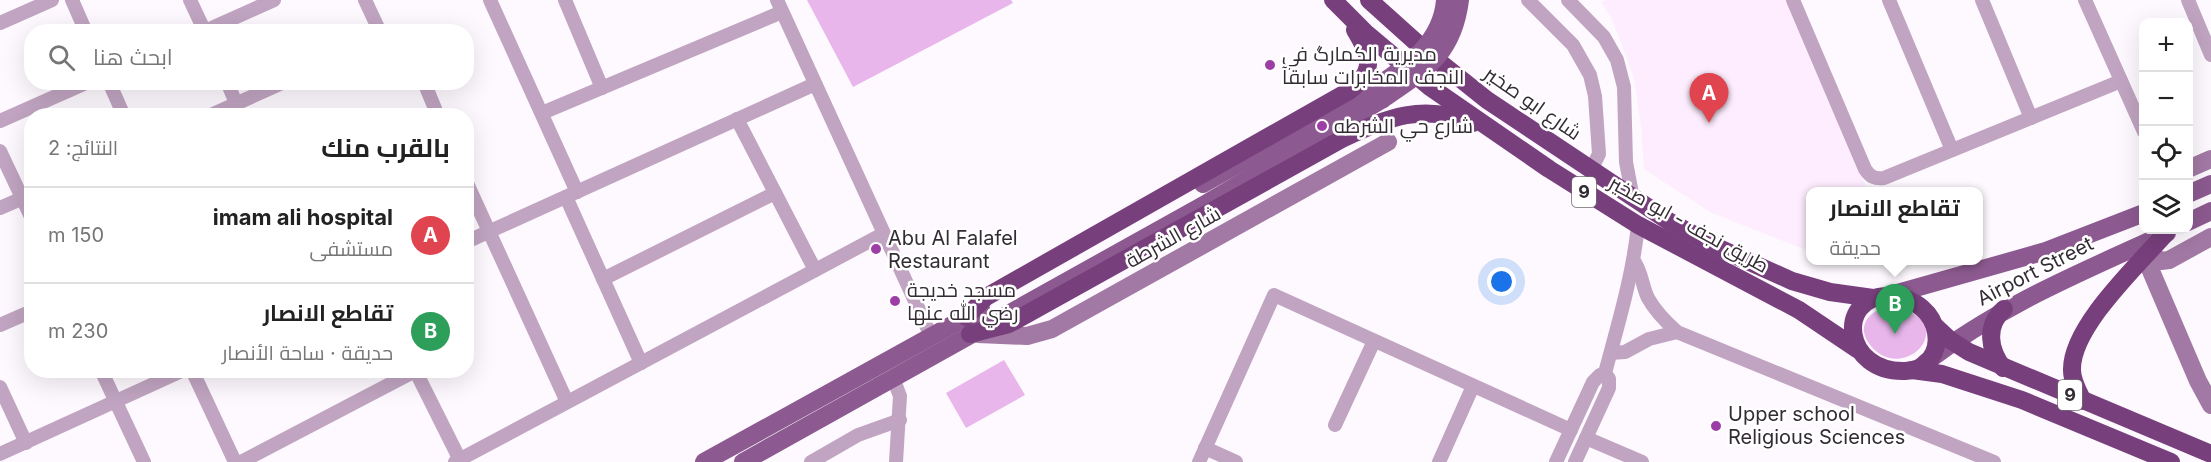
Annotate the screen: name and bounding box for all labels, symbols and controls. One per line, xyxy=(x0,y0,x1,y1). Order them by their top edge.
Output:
map controls xyxy=(2139,18,2193,234)
button: + xyxy=(2139,18,2193,72)
search box xyxy=(24,24,474,90)
icon: search xyxy=(45,41,78,74)
place label: مديرية الكمارگ في النجف المخابرات سابقآ xyxy=(1282,42,1465,89)
text: ابحث هنا xyxy=(93,44,173,70)
marker: مديرية الكمارگ في النجف المخابرات سابقآ xyxy=(1263,58,1277,72)
street label: شارع ابو صخير xyxy=(1478,60,1586,147)
button: − xyxy=(2139,72,2193,126)
pin: A xyxy=(1690,74,1728,123)
place label: شارع حي الشرطه xyxy=(1334,114,1473,142)
marker: شارع حي الشرطه xyxy=(1315,119,1329,133)
button: locate xyxy=(2139,126,2193,180)
text: بالقرب منك xyxy=(321,132,450,163)
text: النتائج: 2 xyxy=(48,136,118,160)
street label: طريق نجف - ابو صخير xyxy=(1604,170,1773,279)
road number: 9 xyxy=(1572,177,1596,207)
button: layers xyxy=(2139,180,2193,234)
popup xyxy=(1806,187,1983,265)
text: تقاطع الانصار xyxy=(1829,195,1960,221)
street label: شارع الشرطة xyxy=(1121,201,1225,275)
text: imam ali hospital xyxy=(213,204,393,230)
text: 150 m xyxy=(48,223,104,247)
text: A xyxy=(423,223,438,247)
place label: Abu Al Falafel Restaurant xyxy=(888,226,1018,273)
street label: Airport Street xyxy=(1973,231,2098,311)
text: حديقة xyxy=(1829,236,1881,260)
text: مستشفى xyxy=(309,237,393,261)
marker: Abu Al Falafel Restaurant xyxy=(869,242,883,256)
your location xyxy=(1487,267,1516,296)
place label: مسجد خديجة رضي الله عنها xyxy=(907,278,1019,328)
pin: B xyxy=(1876,284,1914,334)
marker: مسجد خديجة رضي الله عنها xyxy=(888,294,902,308)
text: تقاطع الانصار xyxy=(263,300,393,326)
text: 230 m xyxy=(48,319,108,343)
text: B xyxy=(424,319,437,343)
text: حديقة · ساحة الأنصار xyxy=(222,341,393,365)
road number: 9 xyxy=(2058,380,2082,410)
place label: Upper school Religious Sciences xyxy=(1728,402,1905,449)
marker: Upper school Religious Sciences xyxy=(1709,419,1723,433)

